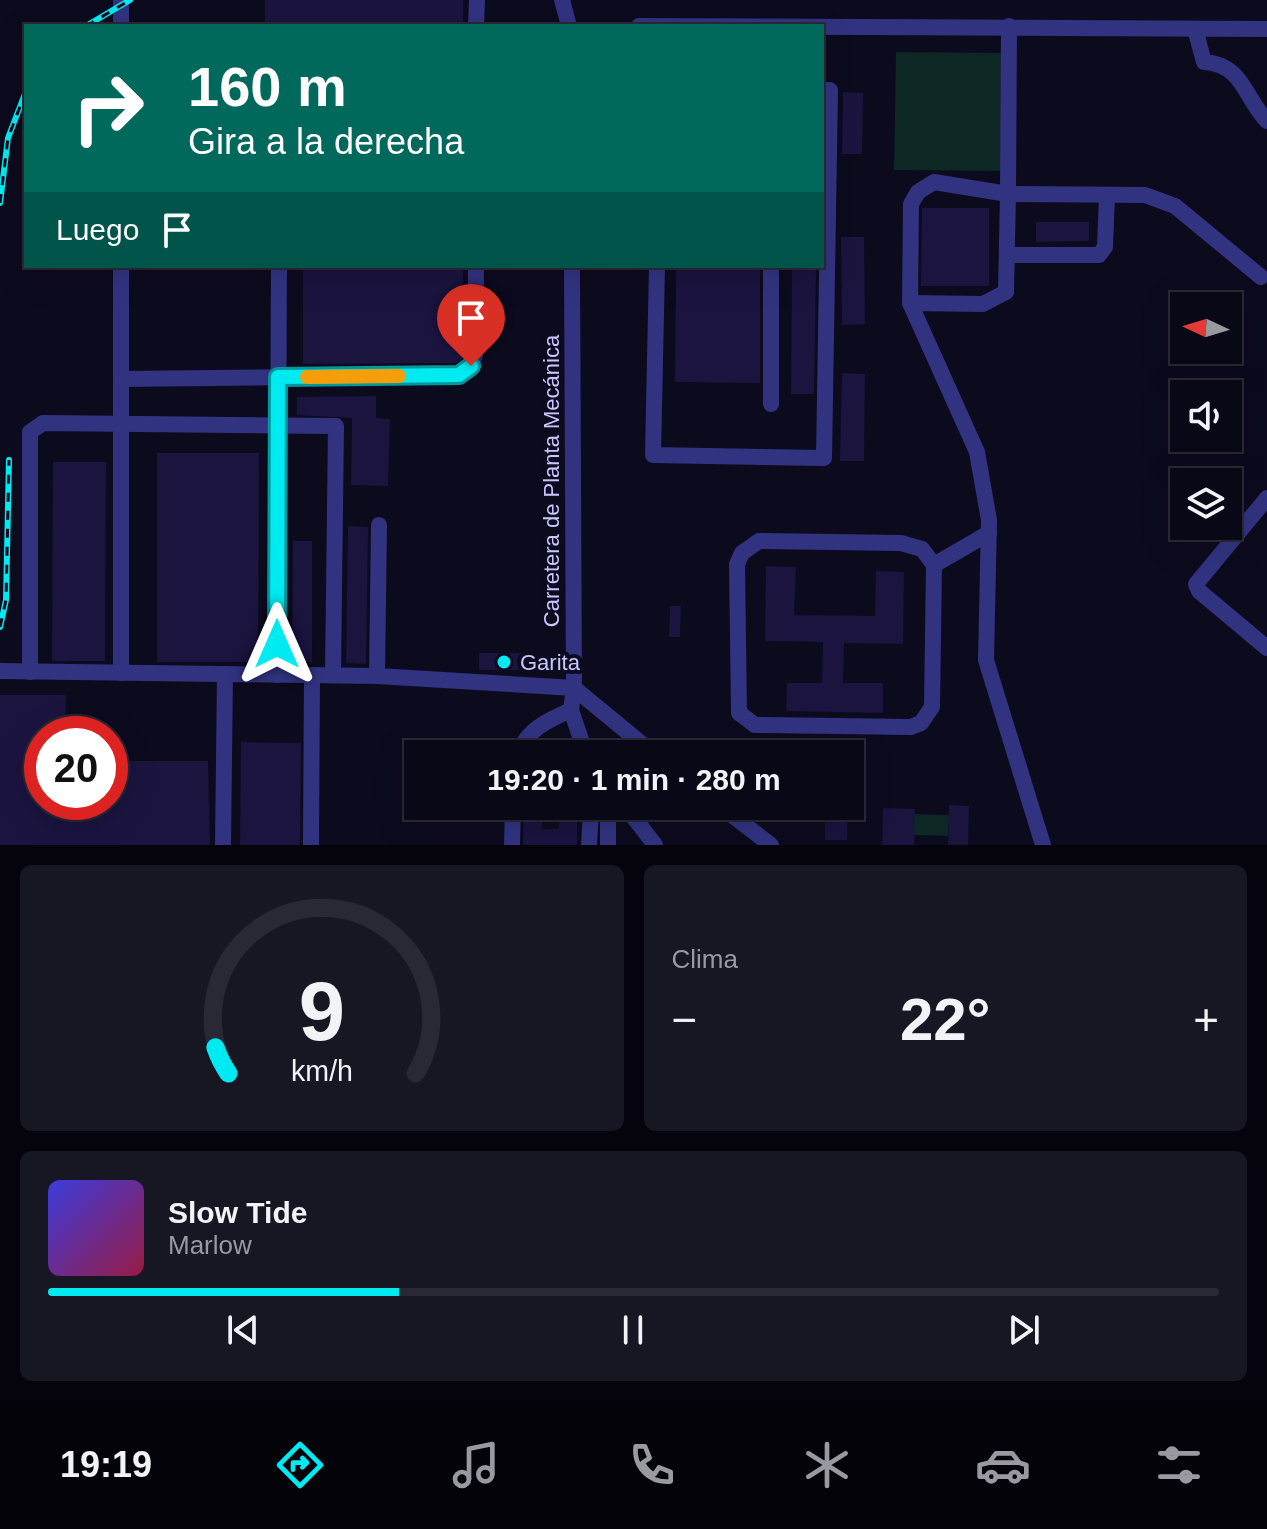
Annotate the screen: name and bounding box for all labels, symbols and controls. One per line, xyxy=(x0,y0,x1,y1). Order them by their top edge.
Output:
text: 160 m xyxy=(188,55,347,118)
icon: right xyxy=(56,56,160,160)
text: Gira a la derecha xyxy=(188,121,464,162)
icon: arrive xyxy=(155,208,199,252)
text: Luego xyxy=(56,213,139,246)
pin xyxy=(437,284,505,366)
north arrow xyxy=(1170,292,1242,364)
map controls xyxy=(1170,292,1242,540)
icon: arrive xyxy=(449,296,493,340)
street label: Carretera de Planta Mecánica xyxy=(539,334,564,627)
button: sound xyxy=(1170,380,1242,452)
button: layers xyxy=(1170,468,1242,540)
position arrow xyxy=(235,602,319,686)
place label: Garita xyxy=(520,650,581,675)
marker: Garita xyxy=(495,653,513,671)
speed limit sign: 20 xyxy=(24,716,128,820)
text: 19:20 · 1 min · 280 m xyxy=(487,763,781,796)
text: Clima xyxy=(672,944,738,974)
text: 9 xyxy=(299,965,345,1058)
text: 22° xyxy=(900,986,991,1053)
text: − xyxy=(672,995,697,1044)
text: + xyxy=(1193,995,1219,1044)
text: km/h xyxy=(291,1055,353,1087)
text: Slow Tide xyxy=(168,1196,307,1229)
text: Marlow xyxy=(168,1230,252,1260)
icon: previous xyxy=(221,1308,265,1352)
icon: pause xyxy=(611,1308,655,1352)
icon: next xyxy=(1002,1308,1046,1352)
icon: directions xyxy=(272,1437,328,1493)
icon: music xyxy=(448,1437,504,1493)
icon: phone xyxy=(624,1437,680,1493)
icon: climate xyxy=(799,1437,855,1493)
icon: car xyxy=(975,1437,1031,1493)
icon: filters xyxy=(1151,1437,1207,1493)
text: 19:19 xyxy=(60,1444,152,1485)

